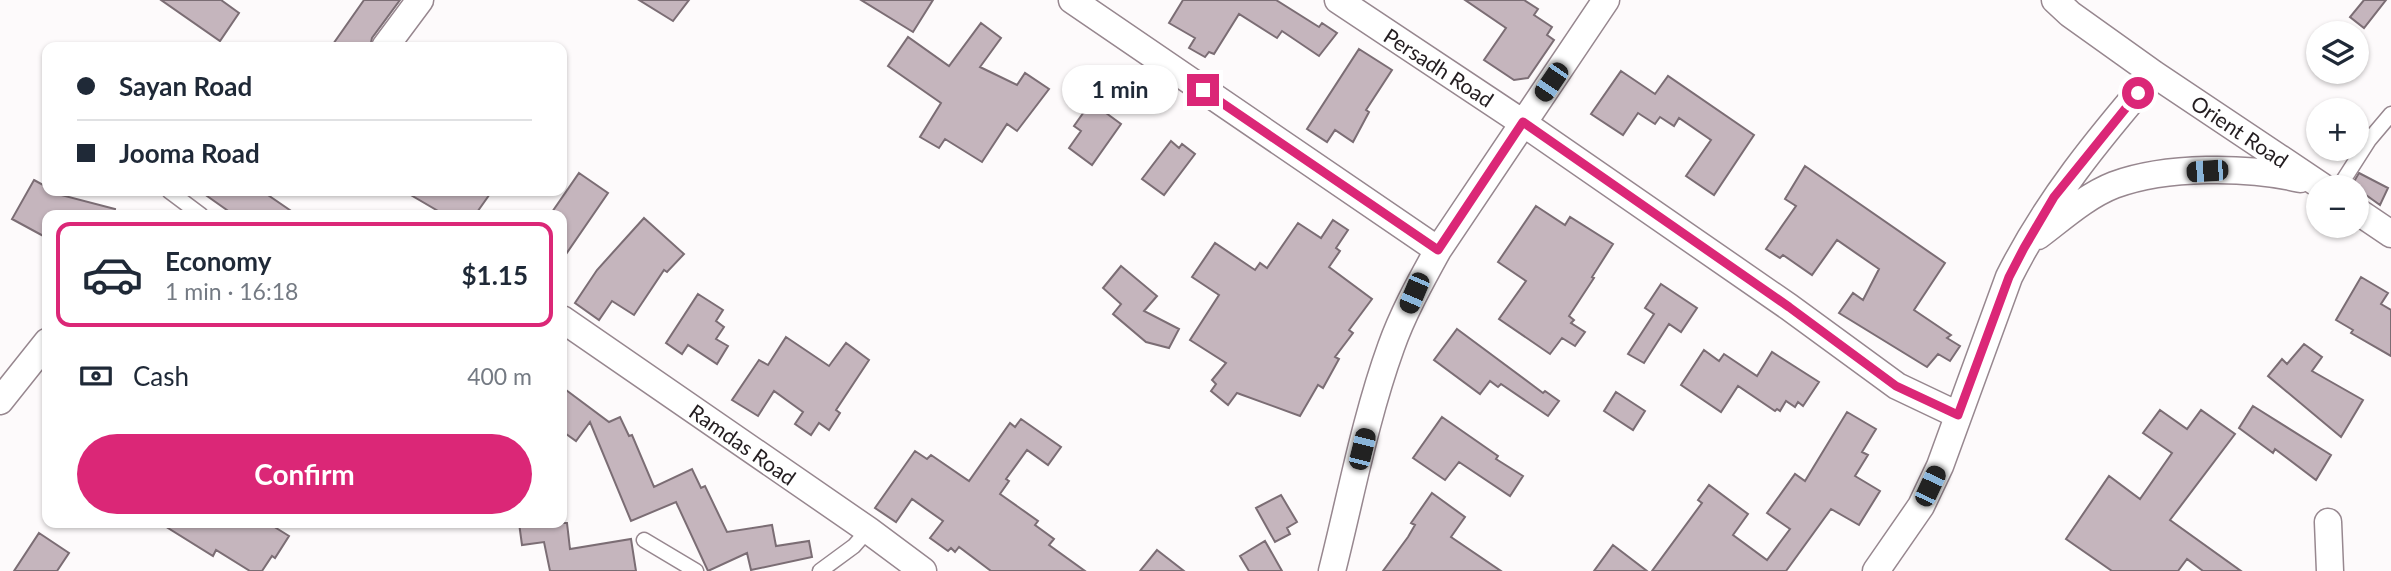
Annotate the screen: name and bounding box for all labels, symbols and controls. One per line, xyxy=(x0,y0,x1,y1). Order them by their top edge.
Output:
map controls xyxy=(2306,21,2369,238)
button: layers xyxy=(2306,21,2369,84)
street label: Persadh Road xyxy=(1379,22,1499,112)
car xyxy=(1531,59,1572,105)
callout: 1 min xyxy=(1063,66,1178,114)
text: Sayan Road xyxy=(119,70,252,102)
route end xyxy=(1187,74,1219,106)
text: 1 min xyxy=(1091,75,1149,103)
route start xyxy=(2122,77,2154,109)
street label: Orient Road xyxy=(2187,89,2293,173)
button: + xyxy=(2306,98,2369,161)
text: Jooma Road xyxy=(119,137,260,169)
car xyxy=(2186,159,2229,183)
button: − xyxy=(2306,175,2369,238)
icon: car xyxy=(81,243,144,306)
text: Economy xyxy=(165,245,271,277)
text: $1.15 xyxy=(462,259,528,291)
car xyxy=(1397,270,1432,316)
text: 1 min · 16:18 xyxy=(165,277,298,305)
icon: cash xyxy=(77,357,115,395)
text: Cash xyxy=(133,360,189,392)
text: 400 m xyxy=(467,362,532,390)
street label: Ramdas Road xyxy=(685,398,801,490)
car xyxy=(1347,426,1378,472)
button: Confirm xyxy=(77,434,532,514)
car xyxy=(1912,463,1949,509)

